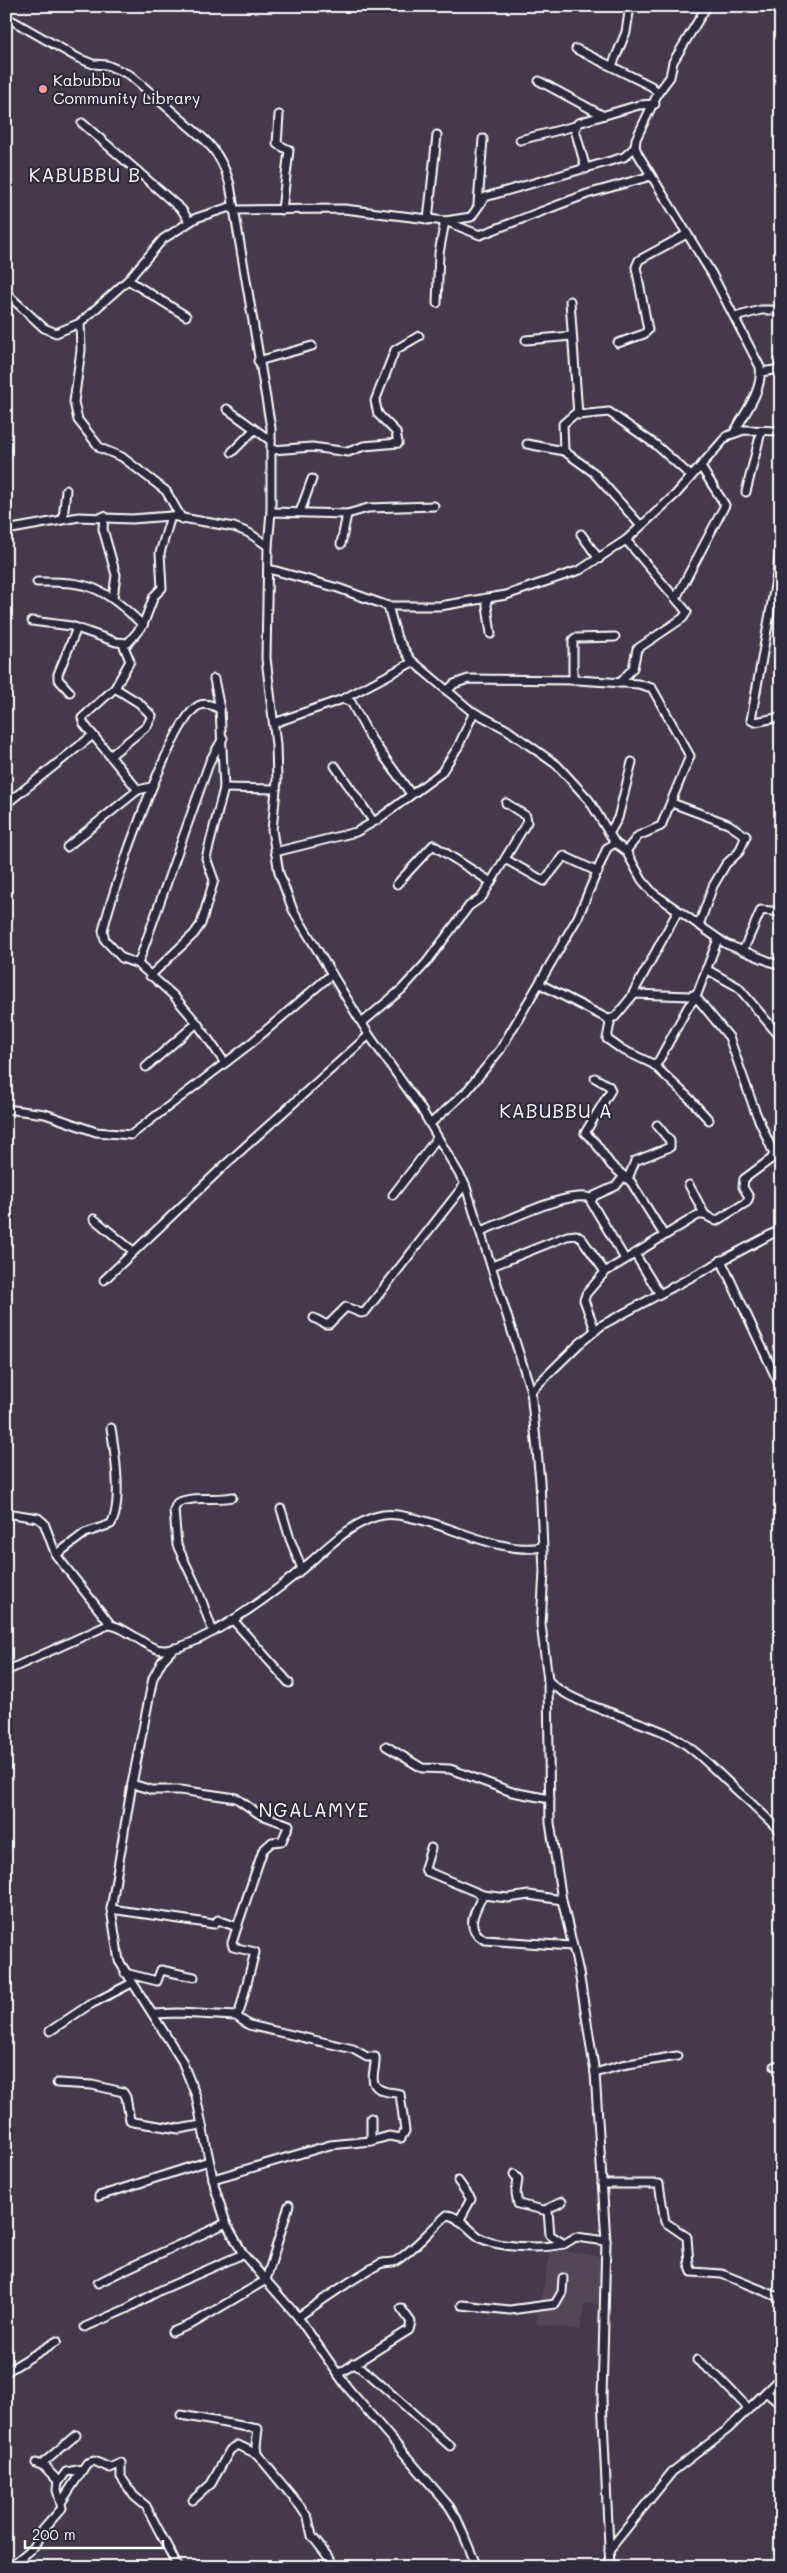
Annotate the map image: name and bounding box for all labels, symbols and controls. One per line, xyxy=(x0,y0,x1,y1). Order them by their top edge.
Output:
place label: Kabubbu Community Library xyxy=(53,69,200,108)
marker: Kabubbu Community Library xyxy=(37,83,49,95)
district label: KABUBBU B xyxy=(29,162,141,187)
district label: KABUBBU A xyxy=(499,1098,613,1123)
district label: NGALAMYE xyxy=(259,1797,369,1822)
scale bar xyxy=(25,2518,162,2550)
text: 200 m xyxy=(32,2524,76,2544)

